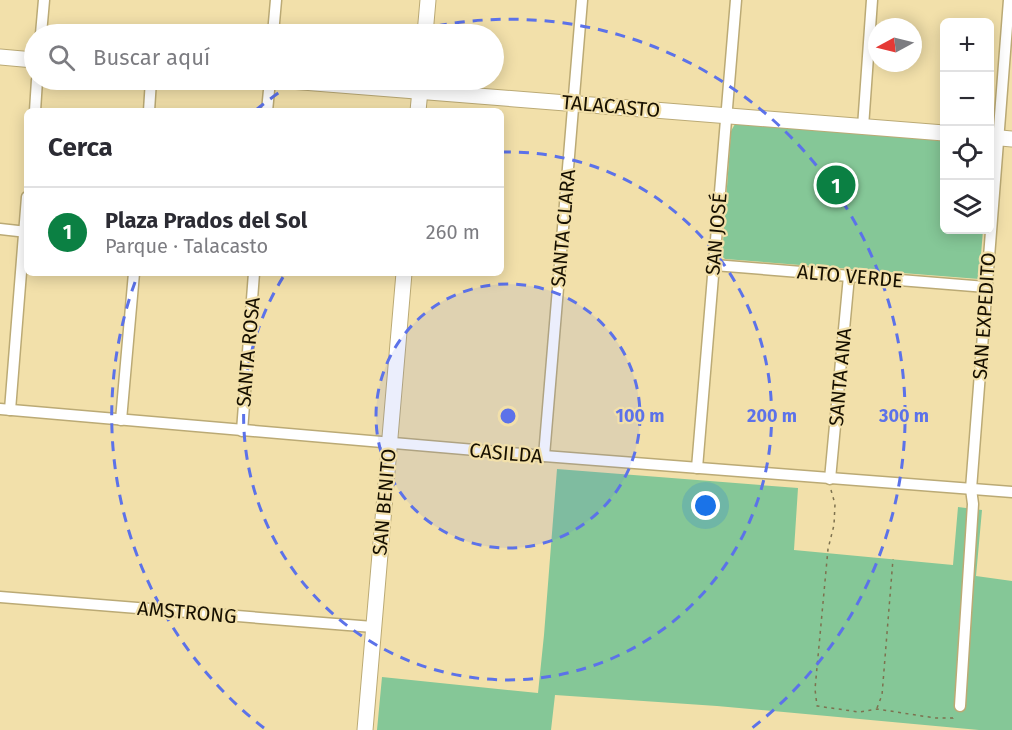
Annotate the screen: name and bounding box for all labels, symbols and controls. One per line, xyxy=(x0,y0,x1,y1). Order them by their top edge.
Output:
north arrow xyxy=(868,18,922,72)
map controls xyxy=(940,18,994,234)
button: + xyxy=(940,18,994,72)
search box xyxy=(24,24,504,90)
icon: search xyxy=(45,41,78,74)
text: Buscar aquí xyxy=(93,44,210,71)
button: − xyxy=(940,72,994,126)
street label: TALACASTO xyxy=(561,90,661,122)
button: locate xyxy=(940,126,994,180)
text: Cerca xyxy=(48,132,113,163)
pin: 1 xyxy=(816,162,856,207)
street label: SANTA CLARA xyxy=(546,168,580,288)
button: layers xyxy=(940,180,994,234)
street label: SAN JOSÉ xyxy=(700,192,732,276)
text: Plaza Prados del Sol xyxy=(105,207,307,234)
text: 1 xyxy=(63,220,72,244)
text: 260 m xyxy=(426,220,480,244)
text: Parque · Talacasto xyxy=(105,234,268,258)
street label: SAN EXPEDITO xyxy=(968,252,1000,380)
street label: ALTO VERDE xyxy=(796,259,904,293)
street label: SANTA ROSA xyxy=(231,296,265,408)
street label: SANTA ANA xyxy=(824,326,856,427)
text: 100 m xyxy=(616,405,664,427)
text: 200 m xyxy=(747,405,797,427)
text: 300 m xyxy=(878,405,929,427)
centre of rings xyxy=(498,406,518,426)
street label: CASILDA xyxy=(468,438,544,468)
street label: SAN BENITO xyxy=(367,448,401,556)
your location xyxy=(691,491,720,520)
street label: AMSTRONG xyxy=(136,596,238,628)

